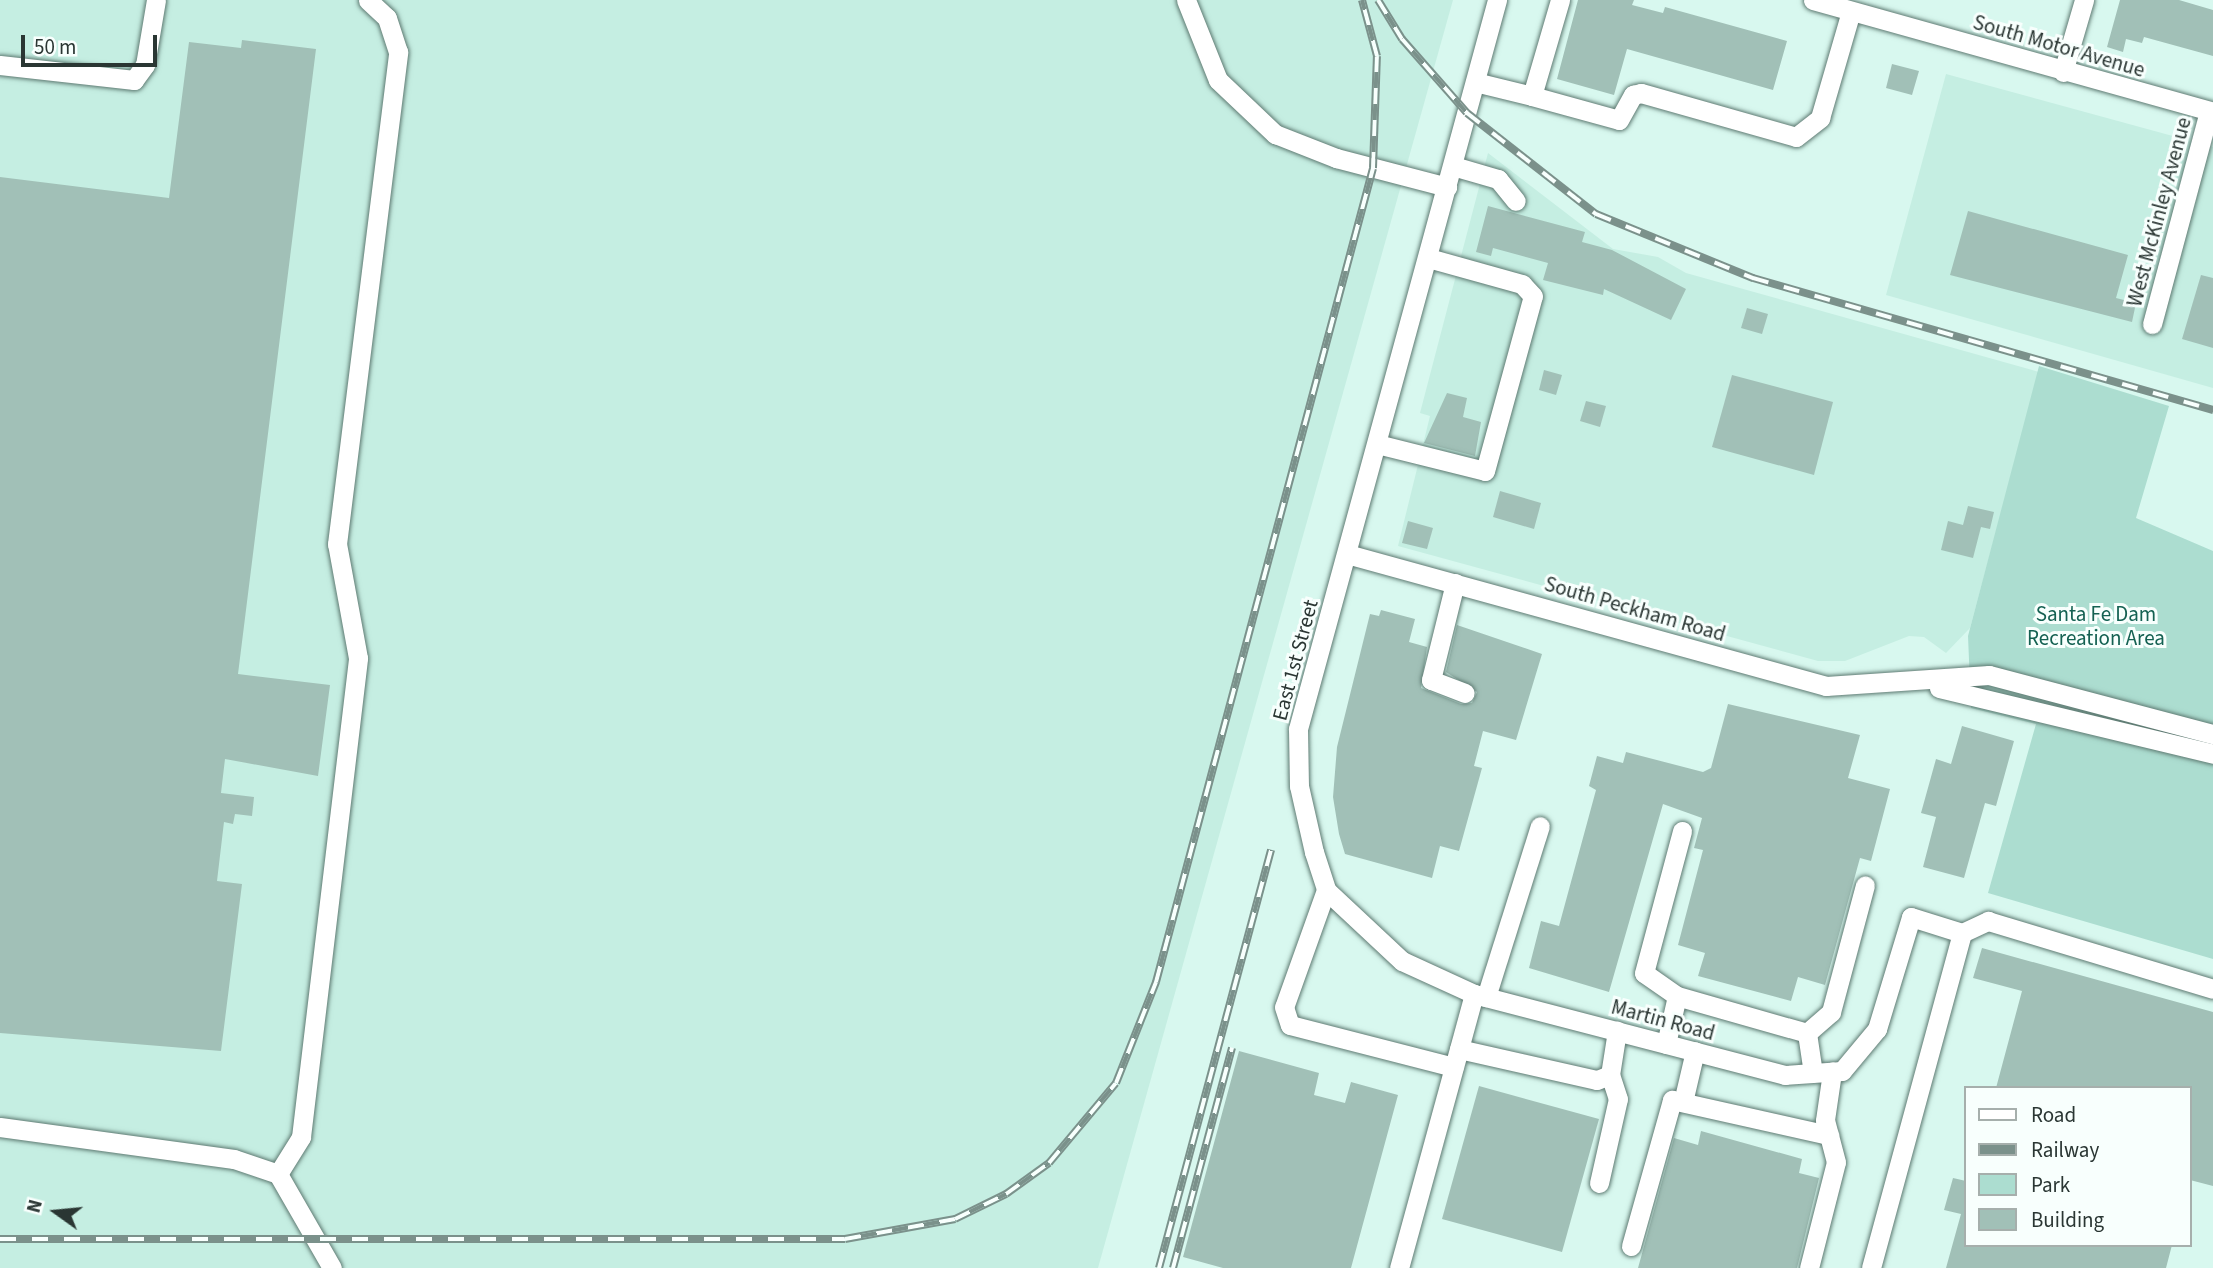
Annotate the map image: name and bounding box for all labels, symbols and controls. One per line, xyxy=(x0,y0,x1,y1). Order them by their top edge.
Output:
street label: South Motor Avenue xyxy=(1970,9,2148,83)
scale bar xyxy=(24,21,161,65)
text: 50 m xyxy=(34,32,76,62)
street label: West McKinley Avenue xyxy=(2122,115,2196,309)
street label: South Peckham Road xyxy=(1542,571,1728,647)
street label: East 1st Street xyxy=(1267,597,1323,723)
park label: Santa Fe Dam Recreation Area xyxy=(2027,601,2165,651)
street label: Martin Road xyxy=(1608,994,1718,1046)
legend xyxy=(1965,1086,2192,1247)
text: Road xyxy=(2031,1100,2076,1130)
text: Railway xyxy=(2031,1135,2099,1165)
text: Park xyxy=(2031,1170,2070,1200)
north arrow xyxy=(21,1177,91,1247)
text: N xyxy=(21,1197,50,1216)
text: Building xyxy=(2031,1205,2104,1235)

